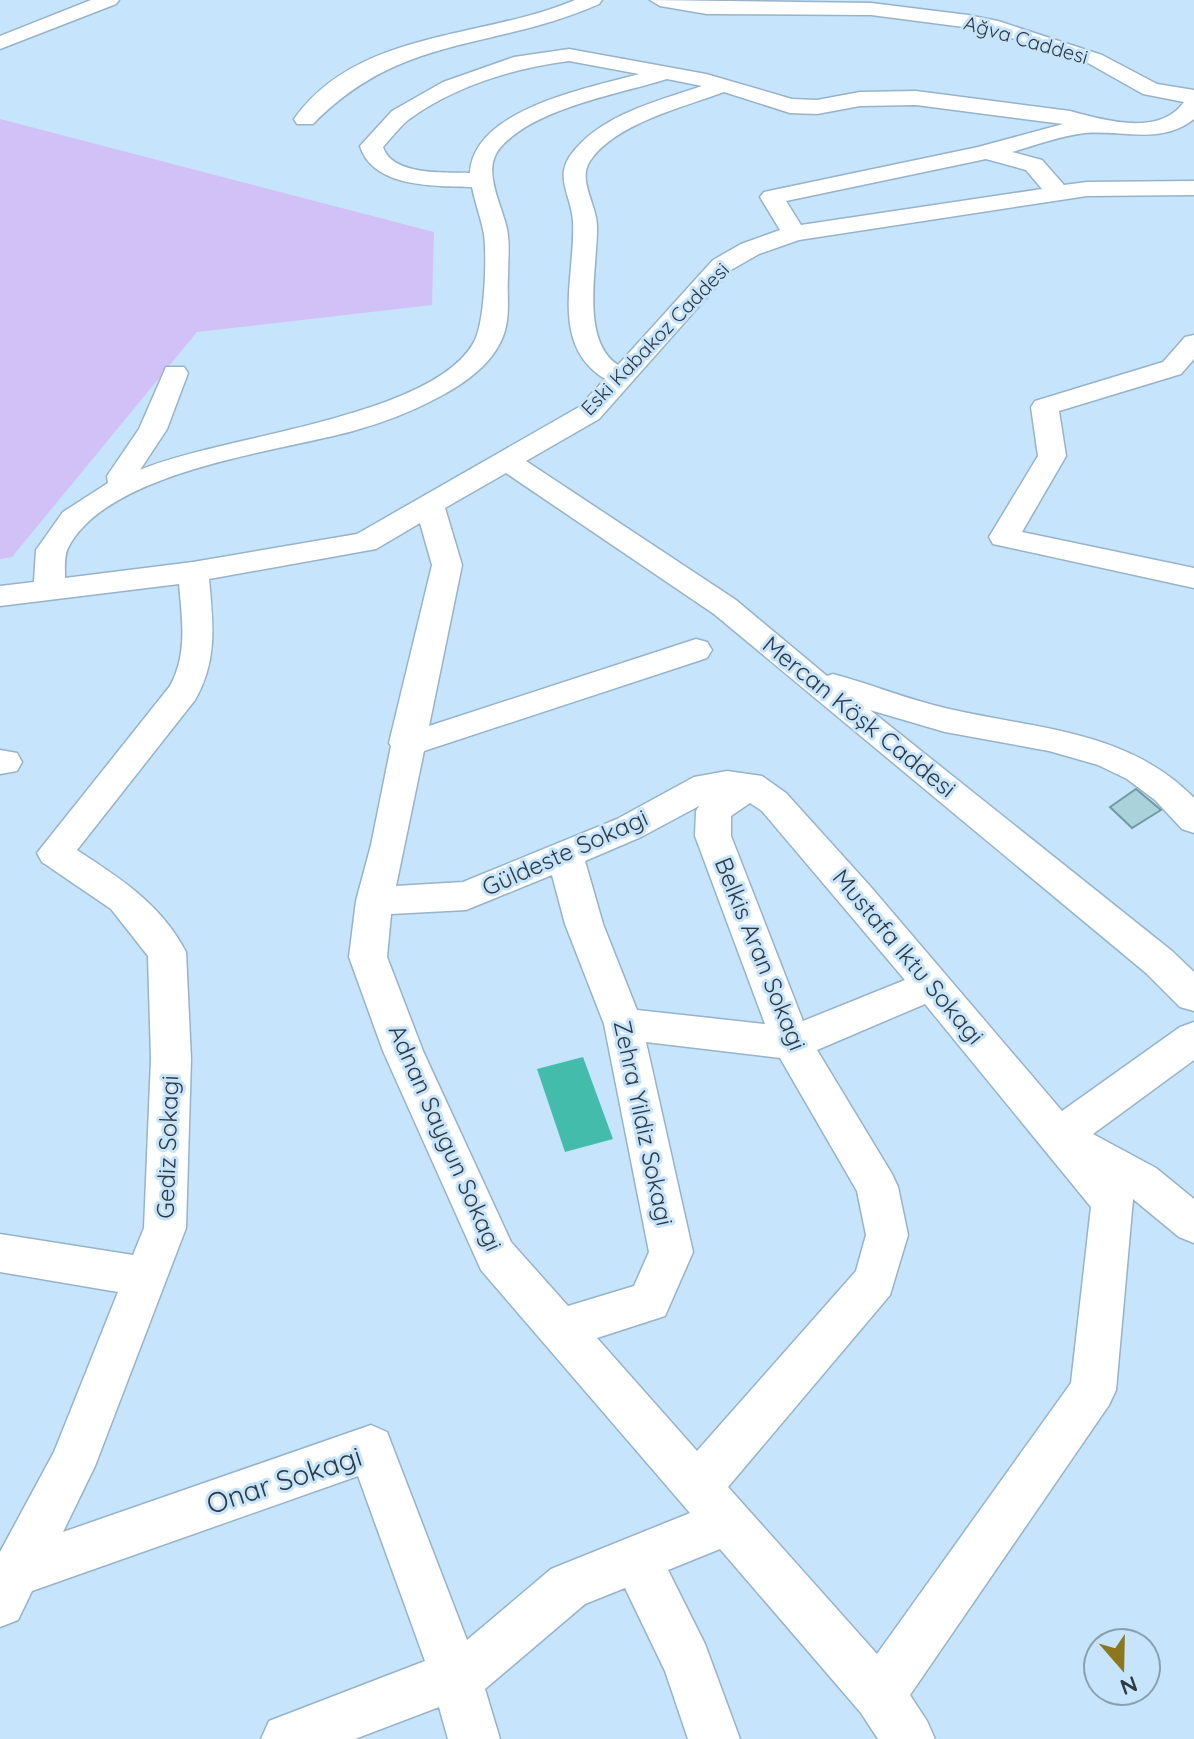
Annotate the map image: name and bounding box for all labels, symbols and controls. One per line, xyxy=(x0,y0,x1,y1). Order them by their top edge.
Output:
street label: Ağva Caddesi xyxy=(961,10,1091,69)
street label: Eski Kabakoz Caddesi xyxy=(575,257,734,420)
street label: Mercan Köşk Caddesi xyxy=(757,629,962,803)
street label: Güldeste Sokagi xyxy=(477,802,652,902)
street label: Belkis Aran Sokagi xyxy=(709,853,813,1054)
street label: Mustafa Iktu Sokagi xyxy=(827,863,991,1050)
street label: Zehra Yildiz Sokagi xyxy=(608,1017,680,1228)
street label: Adnan Saygun Sokagi xyxy=(382,1020,509,1255)
street label: Gediz Sokagi xyxy=(150,1075,184,1219)
street label: Onar Sokagi xyxy=(202,1438,366,1521)
north arrow xyxy=(1082,1627,1162,1707)
text: N xyxy=(1116,1670,1141,1702)

